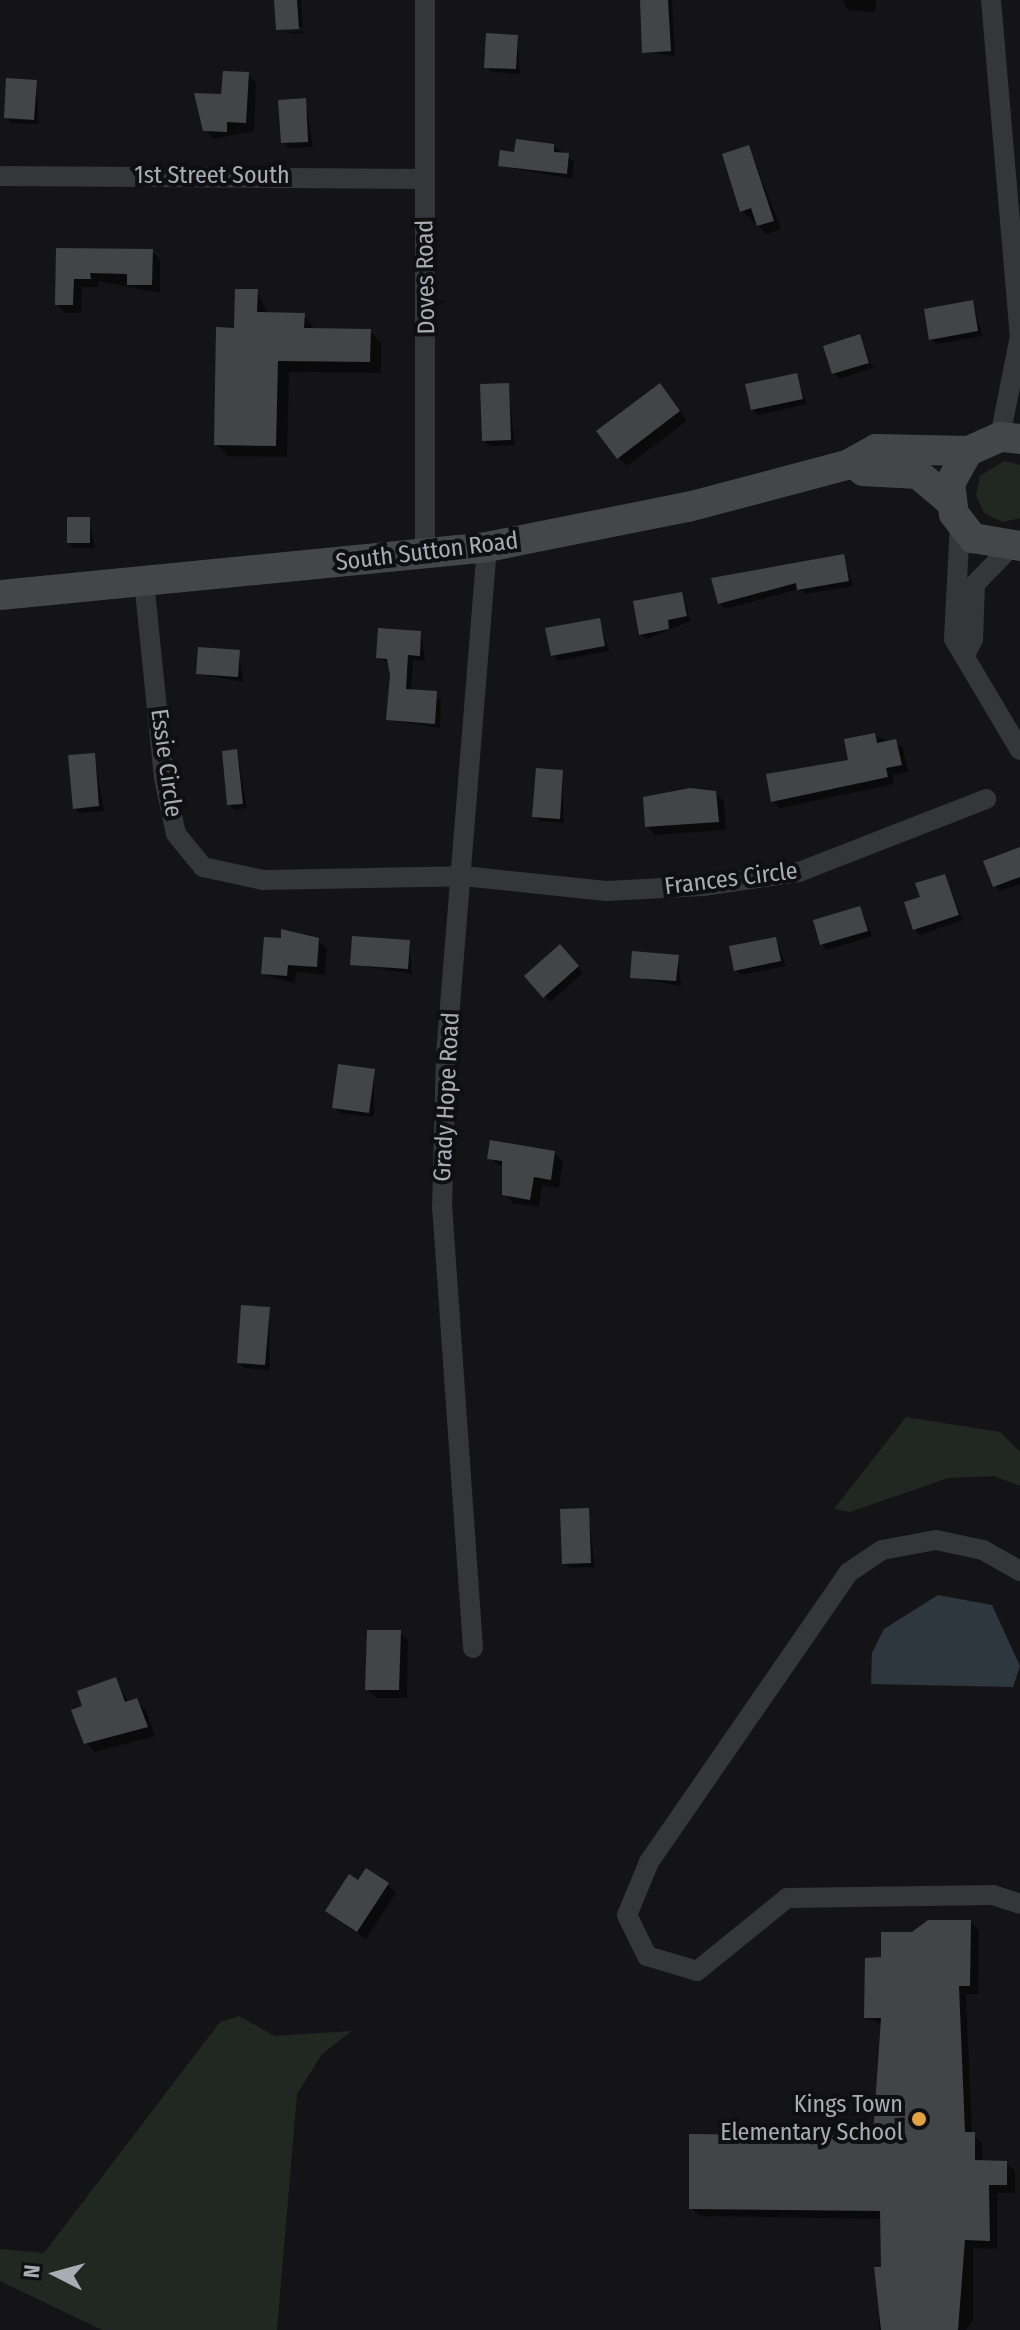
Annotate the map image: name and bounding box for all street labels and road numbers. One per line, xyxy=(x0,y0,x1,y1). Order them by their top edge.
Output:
street label: 1st Street South xyxy=(134,162,290,190)
street label: Doves Road xyxy=(411,219,441,335)
street label: South Sutton Road xyxy=(334,527,520,577)
street label: Essie Circle xyxy=(144,707,188,819)
street label: Frances Circle xyxy=(663,857,799,901)
street label: Grady Hope Road xyxy=(428,1012,466,1182)

